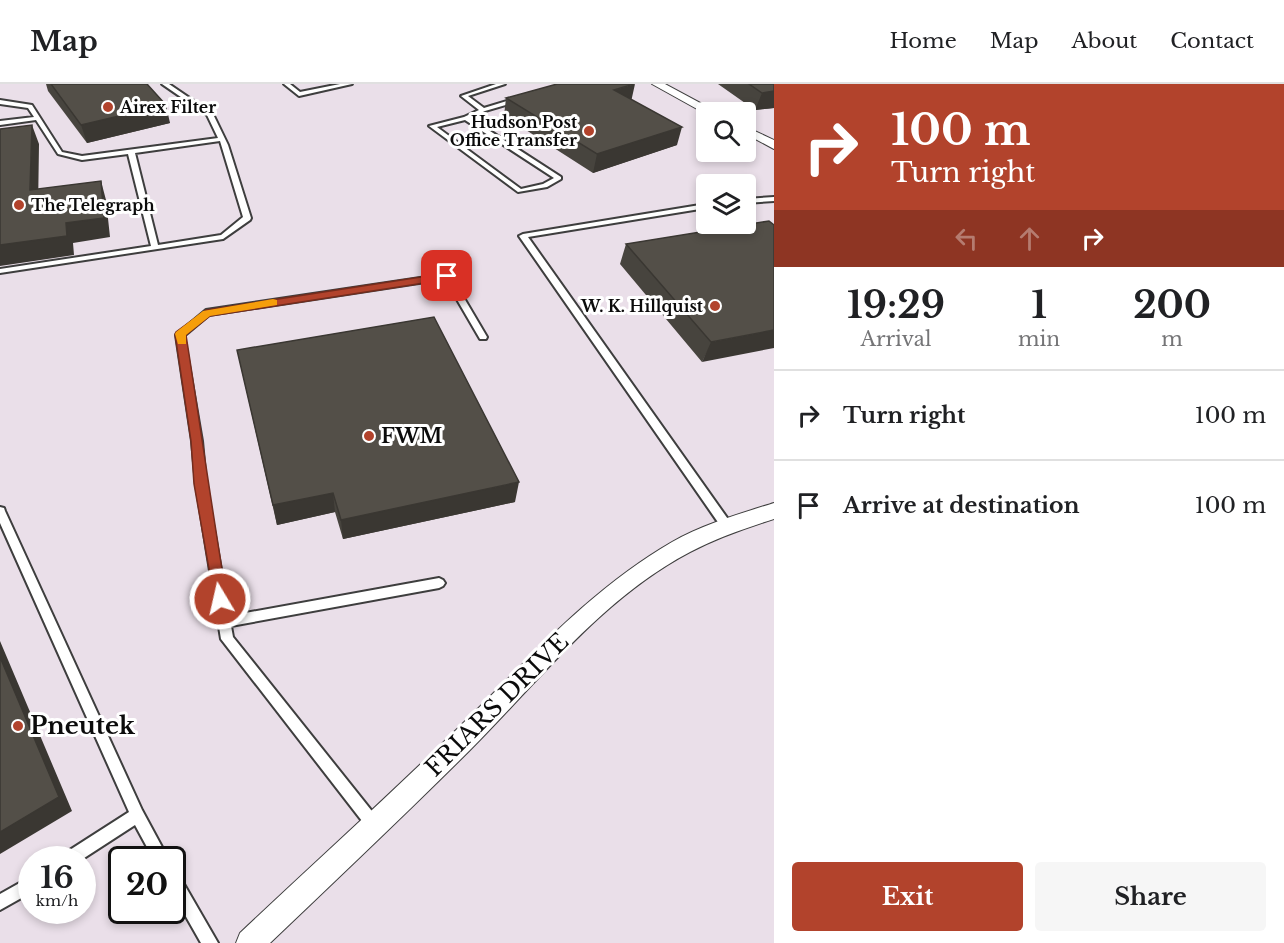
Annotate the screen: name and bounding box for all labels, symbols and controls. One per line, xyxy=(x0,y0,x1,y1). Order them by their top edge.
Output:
text: Map xyxy=(30,24,98,59)
text: Home xyxy=(890,28,957,54)
text: Map xyxy=(990,28,1038,54)
text: About xyxy=(1071,28,1137,54)
text: Contact xyxy=(1170,28,1254,54)
place label: Airex Filter xyxy=(119,97,216,117)
marker: Airex Filter xyxy=(101,100,115,114)
map controls xyxy=(696,102,756,234)
button: search xyxy=(696,102,756,162)
text: 100 m xyxy=(891,104,1030,156)
icon: right xyxy=(792,108,870,186)
place label: Hudson Post Office Transfer xyxy=(450,112,578,150)
marker: Hudson Post Office Transfer xyxy=(582,124,596,138)
text: Turn right xyxy=(891,156,1035,189)
button: layers xyxy=(696,174,756,234)
place label: The Telegraph xyxy=(31,195,155,215)
marker: The Telegraph xyxy=(12,198,26,212)
icon: left xyxy=(950,222,983,255)
icon: ahead xyxy=(1013,222,1046,255)
icon: right xyxy=(1076,222,1109,255)
pin xyxy=(421,250,472,301)
icon: arrive xyxy=(430,259,463,292)
text: 19:29 xyxy=(847,283,945,328)
text: 1 xyxy=(1031,283,1047,328)
text: 200 xyxy=(1133,283,1211,328)
place label: W. K. Hillquist xyxy=(580,296,704,316)
marker: W. K. Hillquist xyxy=(708,299,722,313)
text: Arrival xyxy=(861,327,931,351)
text: min xyxy=(1018,327,1060,351)
text: m xyxy=(1161,327,1183,351)
icon: right xyxy=(792,399,825,432)
text: Turn right xyxy=(843,402,965,429)
text: 100 m xyxy=(1195,402,1266,429)
place label: FWM xyxy=(381,424,442,448)
marker: FWM xyxy=(362,429,376,443)
icon: arrive xyxy=(792,489,825,522)
text: Arrive at destination xyxy=(843,492,1080,519)
text: 100 m xyxy=(1195,492,1266,519)
position arrow xyxy=(188,567,252,631)
street label: FRIARS DRIVE xyxy=(419,627,574,782)
place label: Pneutek xyxy=(30,711,136,740)
marker: Pneutek xyxy=(11,719,25,733)
speed limit sign: 20 xyxy=(108,846,186,924)
text: 16 xyxy=(40,859,74,896)
button: Exit xyxy=(792,862,1023,931)
button: Share xyxy=(1035,862,1266,931)
text: km/h xyxy=(36,891,78,910)

